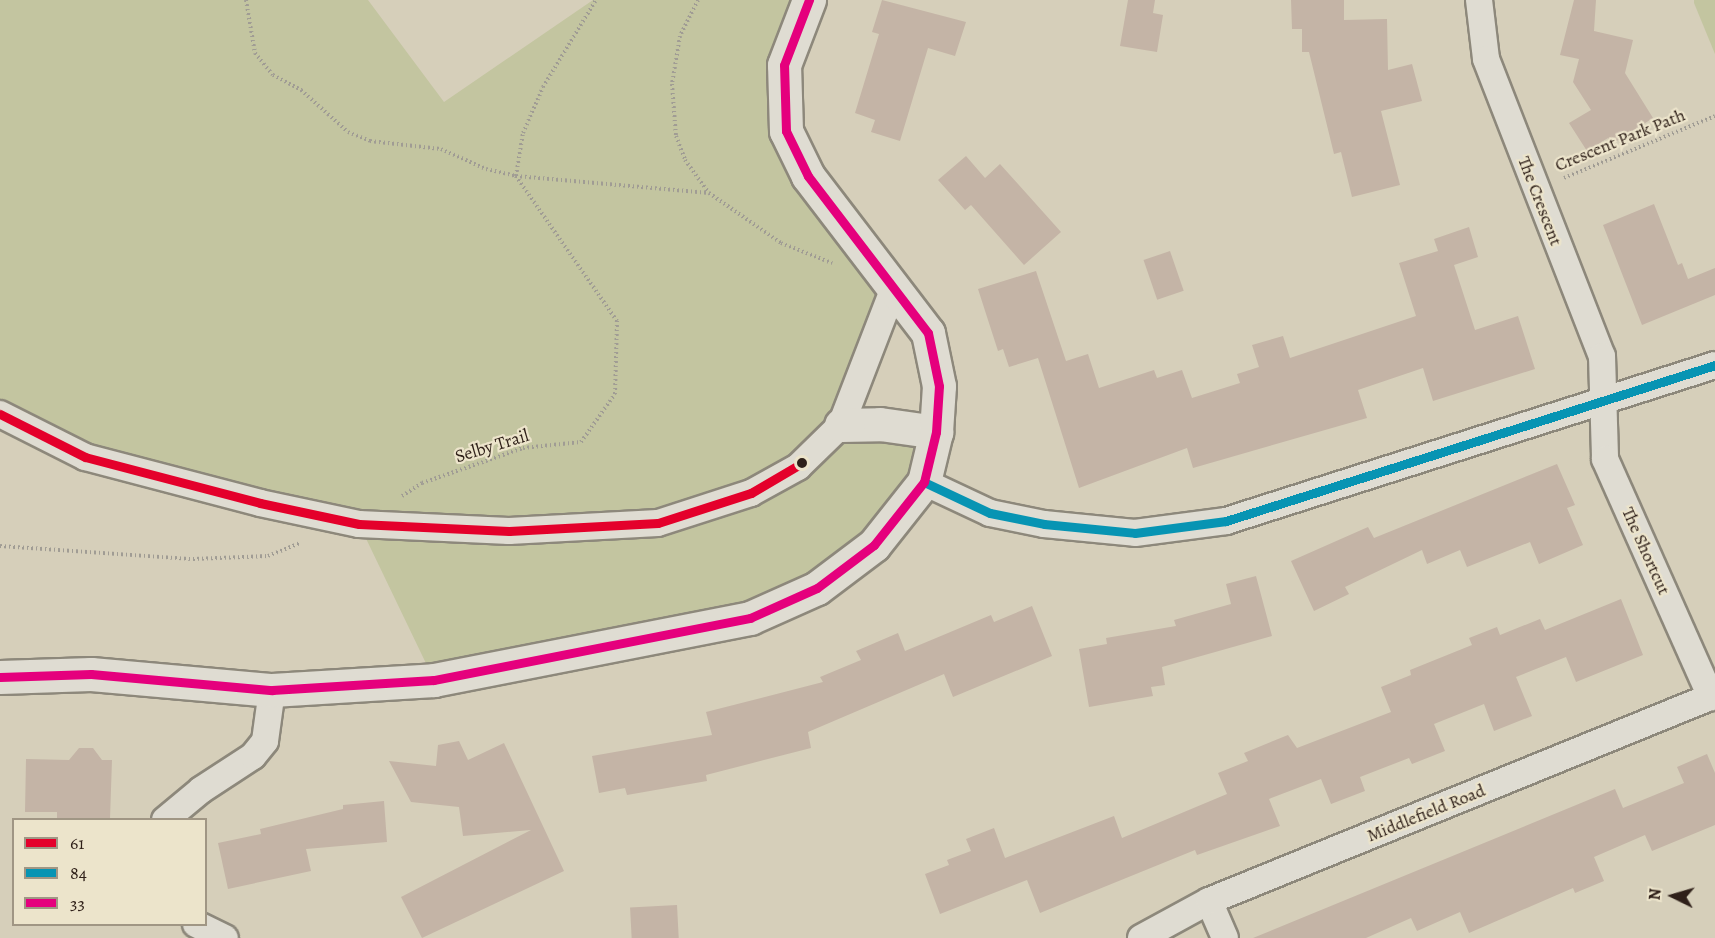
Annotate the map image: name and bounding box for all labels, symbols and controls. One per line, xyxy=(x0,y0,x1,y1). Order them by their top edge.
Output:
street label: Crescent Park Path xyxy=(1552,104,1688,176)
street label: The Crescent xyxy=(1513,153,1567,249)
street label: Selby Trail xyxy=(453,425,531,467)
unlabelled marker xyxy=(796,457,808,469)
street label: The Shortcut xyxy=(1617,504,1675,598)
street label: Middlefield Road xyxy=(1364,779,1488,847)
legend xyxy=(12,818,207,926)
text: 61 xyxy=(70,831,84,855)
text: 84 xyxy=(70,861,87,885)
north arrow xyxy=(1643,866,1703,926)
text: N xyxy=(1644,888,1667,901)
text: 33 xyxy=(70,891,85,915)

